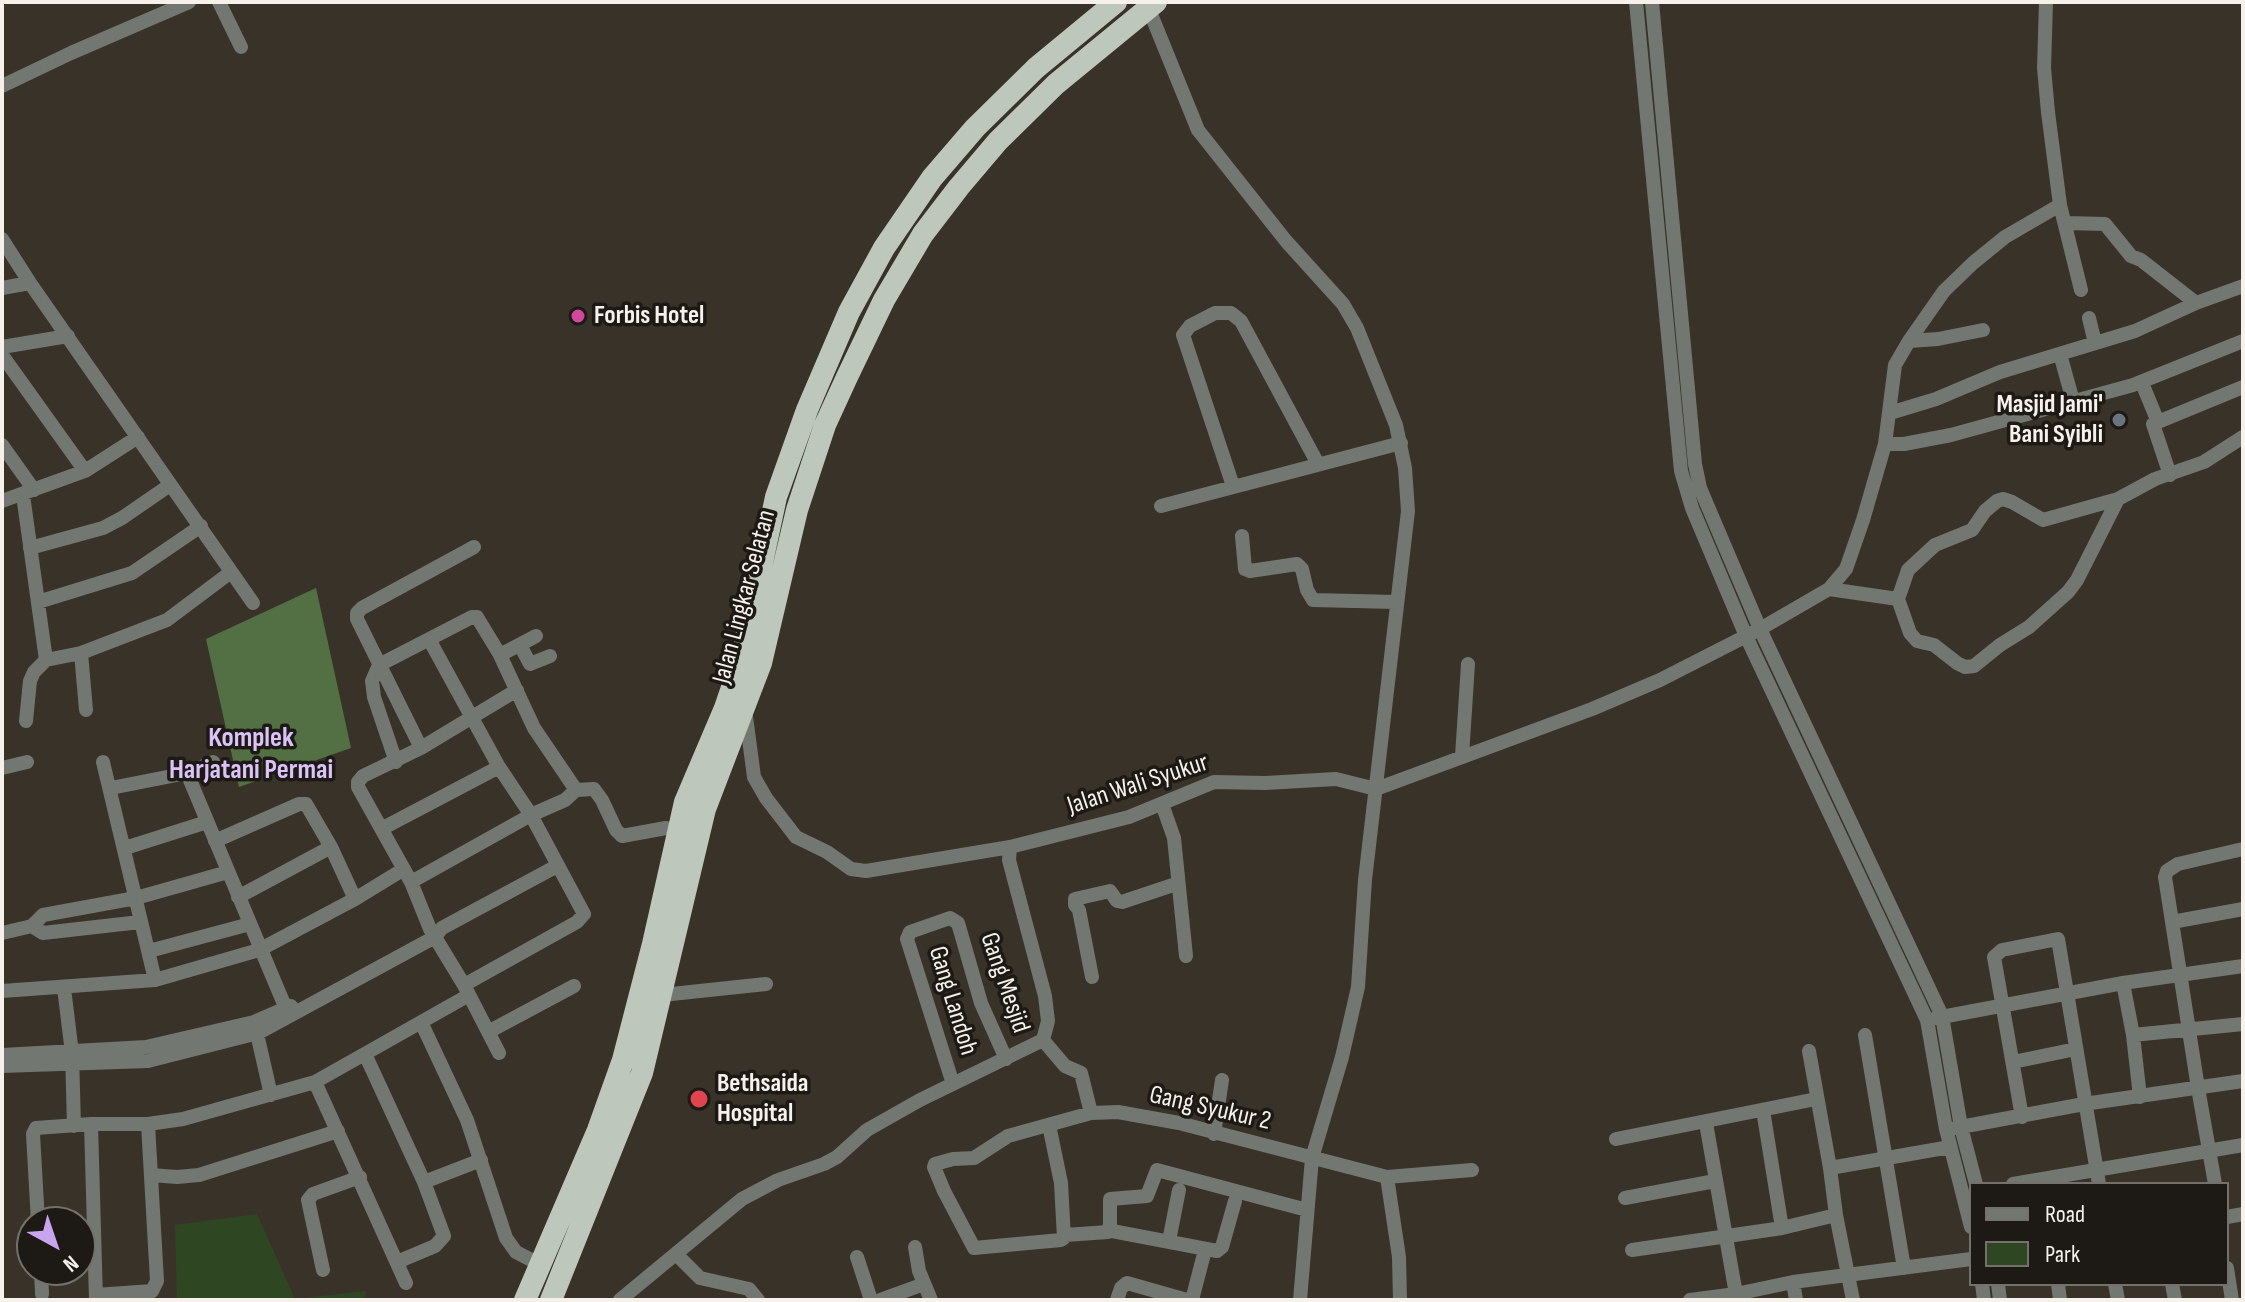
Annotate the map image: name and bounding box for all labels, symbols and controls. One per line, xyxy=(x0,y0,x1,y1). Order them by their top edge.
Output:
place label: Forbis Hotel xyxy=(594,300,704,332)
marker: Forbis Hotel xyxy=(569,307,587,325)
place label: Masjid Jami' Bani Syibli xyxy=(1996,389,2103,450)
marker: Masjid Jami' Bani Syibli xyxy=(2110,411,2128,429)
street label: Jalan Lingkar Selatan xyxy=(707,507,783,687)
district label: Komplek Harjatani Permai xyxy=(169,722,333,788)
street label: Jalan Wali Syukur xyxy=(1064,748,1212,822)
street label: Gang Mesjid xyxy=(972,929,1036,1037)
street label: Gang Landoh xyxy=(921,943,983,1059)
place label: Bethsaida Hospital xyxy=(717,1068,808,1130)
street label: Gang Syukur 2 xyxy=(1146,1080,1274,1138)
marker: Bethsaida Hospital xyxy=(688,1088,710,1110)
legend xyxy=(1969,1182,2229,1286)
text: Road xyxy=(2045,1200,2085,1229)
north arrow xyxy=(16,1206,96,1286)
text: Park xyxy=(2045,1240,2080,1269)
text: N xyxy=(57,1249,84,1277)

